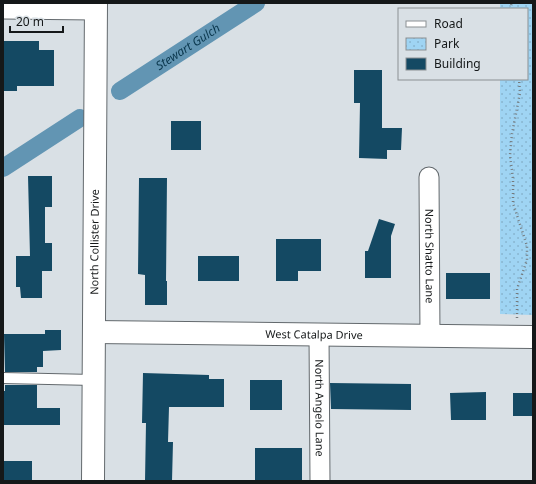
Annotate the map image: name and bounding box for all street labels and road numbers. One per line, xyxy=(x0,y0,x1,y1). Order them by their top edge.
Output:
street label: North Collister Drive xyxy=(86,189,102,295)
street label: North Shatto Lane xyxy=(422,209,438,303)
street label: West Catalpa Drive xyxy=(265,326,363,342)
street label: North Angelo Lane xyxy=(312,359,328,457)

